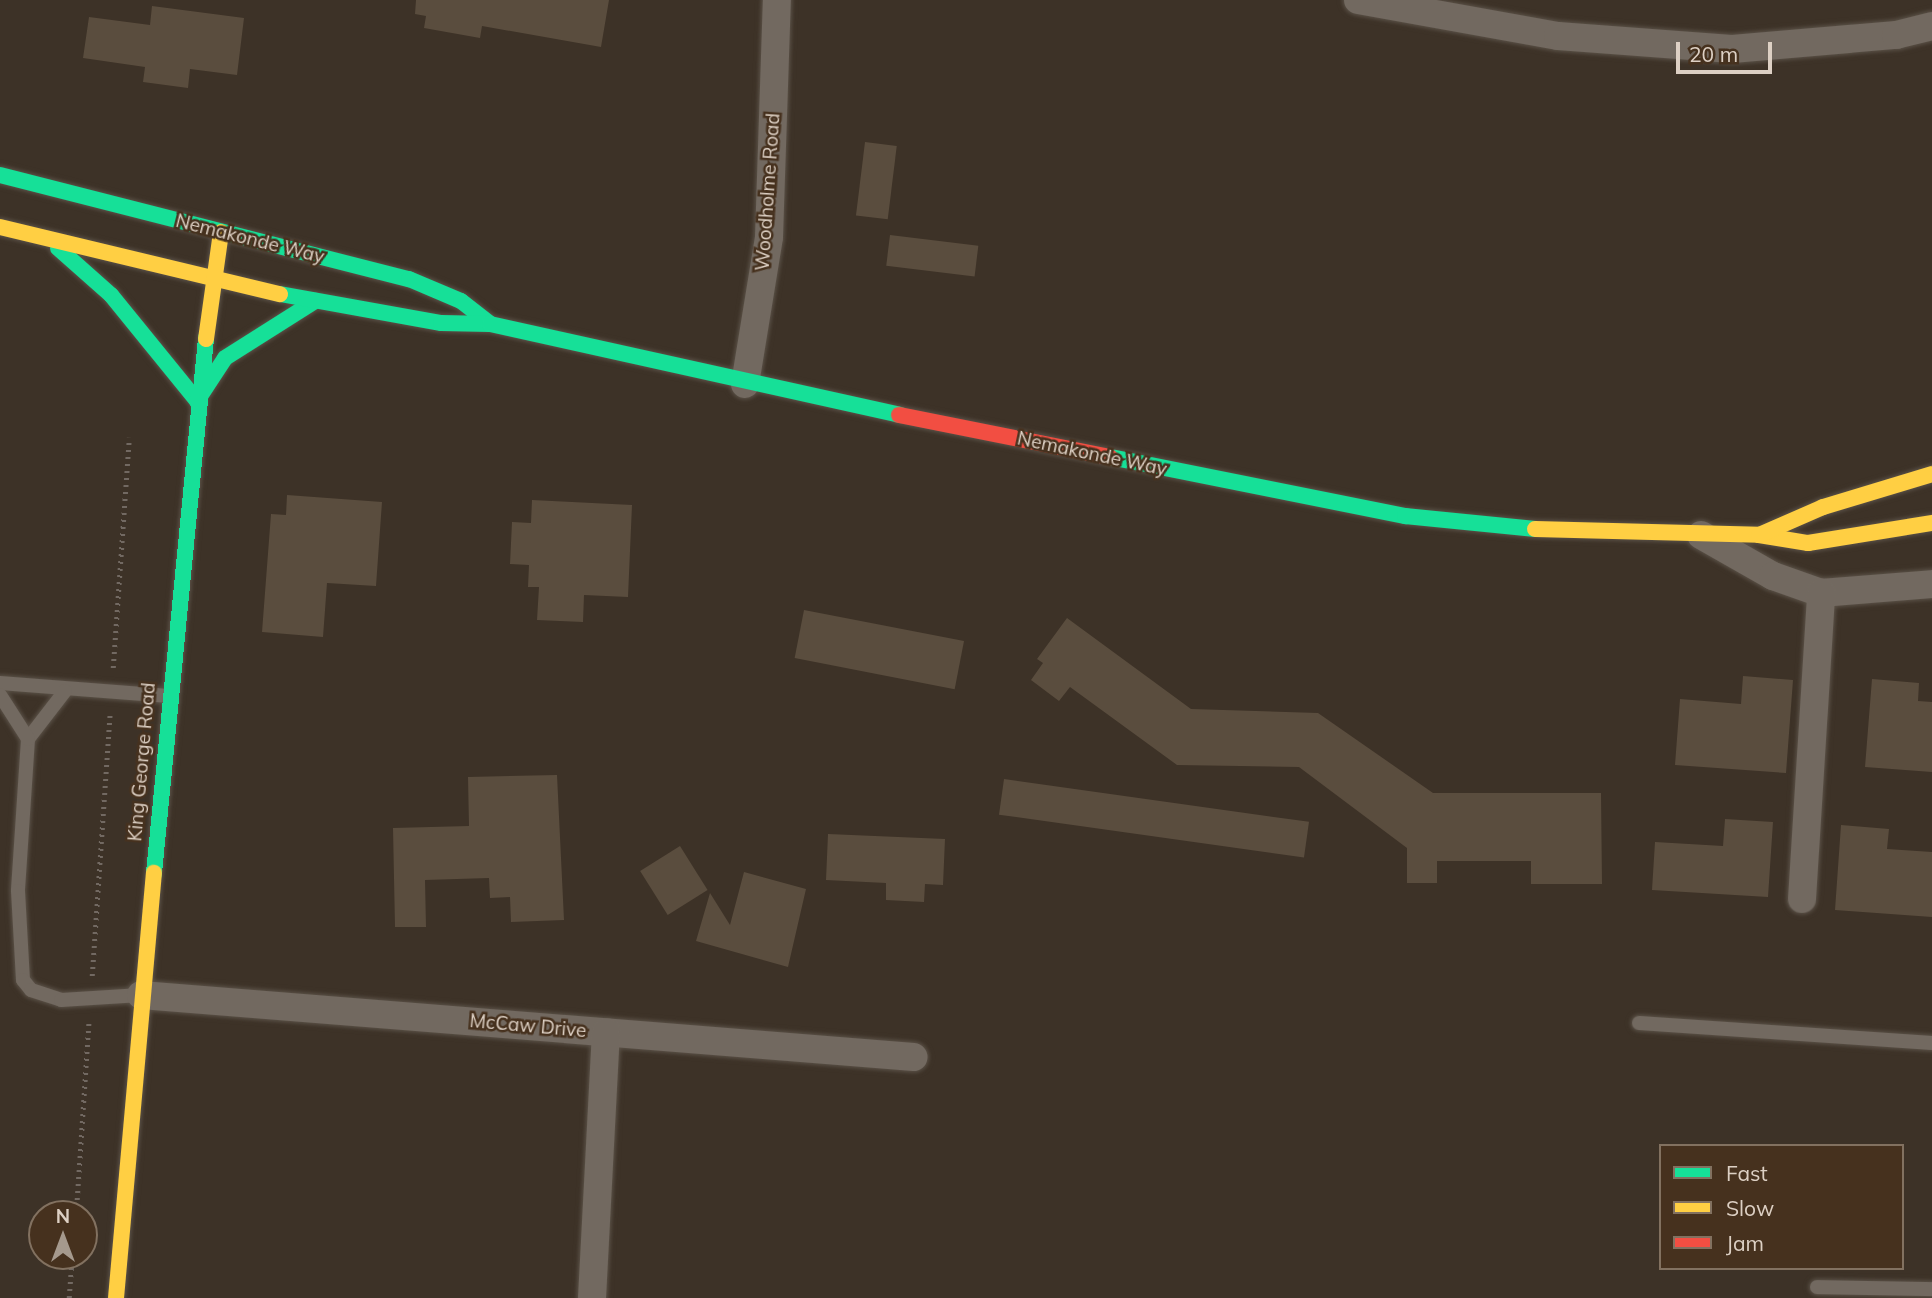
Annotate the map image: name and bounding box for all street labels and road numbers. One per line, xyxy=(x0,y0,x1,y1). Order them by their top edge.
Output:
street label: Woodholme Road xyxy=(751,112,785,272)
street label: Nemakonde Way xyxy=(173,210,327,268)
street label: Nemakonde Way xyxy=(1015,427,1169,481)
street label: King George Road xyxy=(124,682,160,842)
street label: McCaw Drive xyxy=(469,1010,587,1042)

